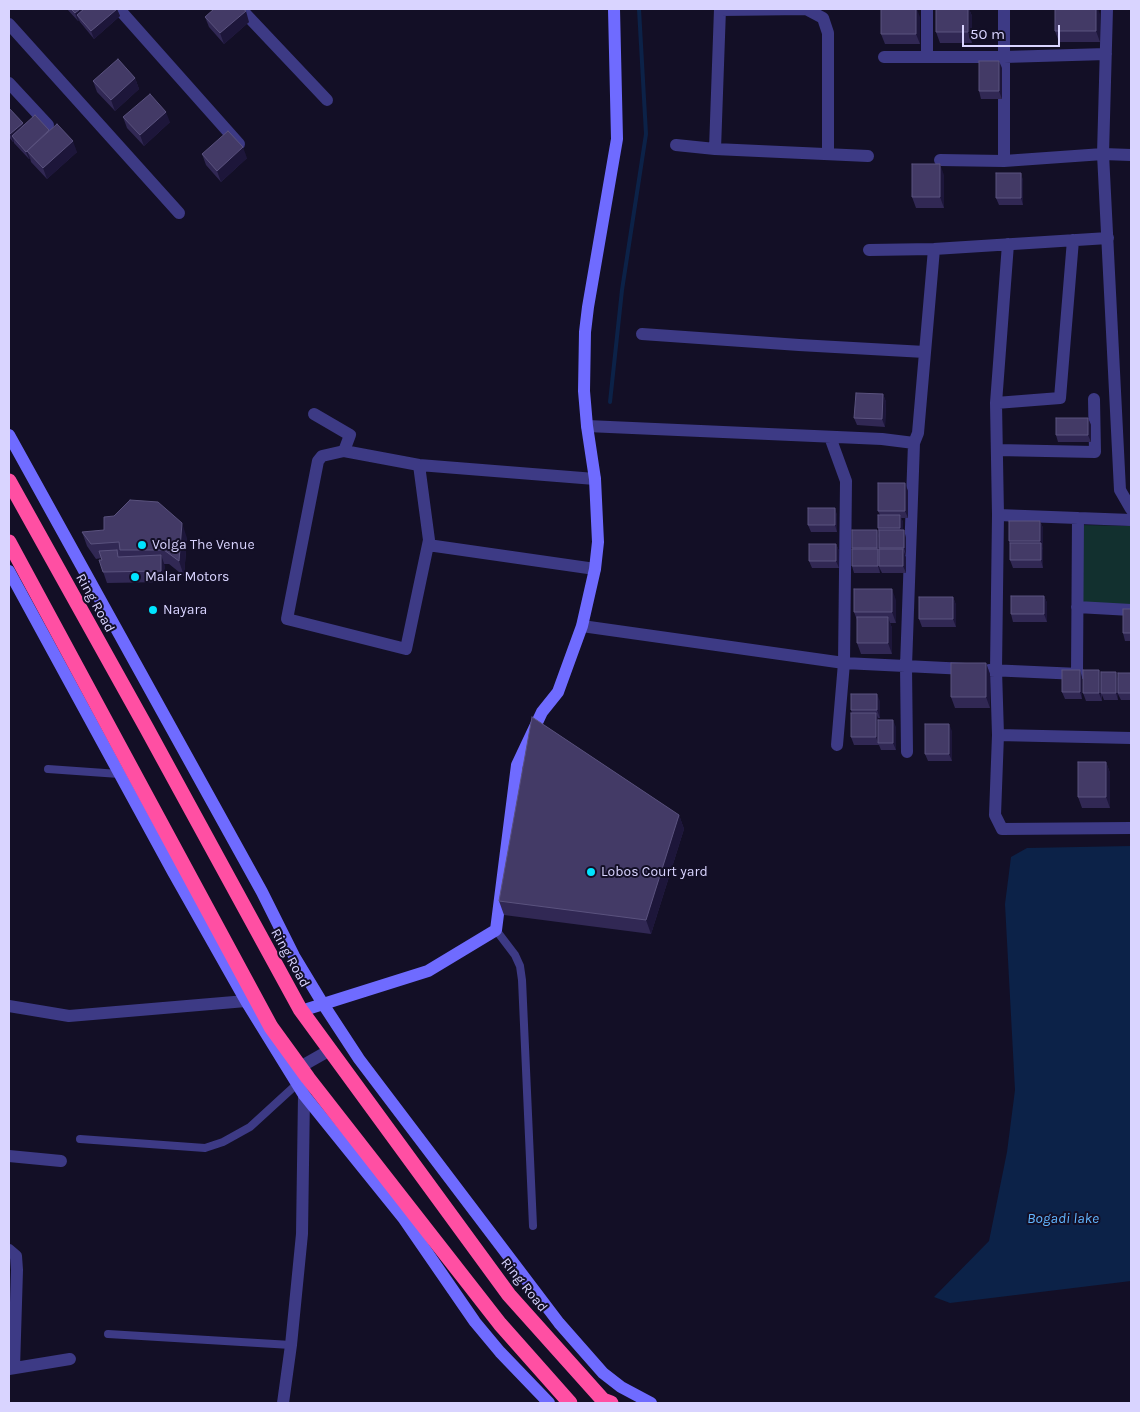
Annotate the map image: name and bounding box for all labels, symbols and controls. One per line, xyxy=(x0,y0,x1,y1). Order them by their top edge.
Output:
scale bar xyxy=(965,15,1062,47)
text: 50 m xyxy=(970,25,1005,43)
place label: Volga The Venue xyxy=(152,537,255,553)
marker: Volga The Venue xyxy=(136,539,148,551)
place label: Malar Motors xyxy=(145,569,229,585)
street label: Ring Road xyxy=(72,571,118,635)
marker: Malar Motors xyxy=(129,571,141,583)
place label: Nayara xyxy=(163,602,207,618)
marker: Nayara xyxy=(147,604,159,616)
place label: Lobos Court yard xyxy=(601,864,708,880)
marker: Lobos Court yard xyxy=(585,866,597,878)
street label: Ring Road xyxy=(267,926,313,990)
water label: Bogadi lake xyxy=(1027,1210,1099,1228)
street label: Ring Road xyxy=(497,1255,551,1315)

